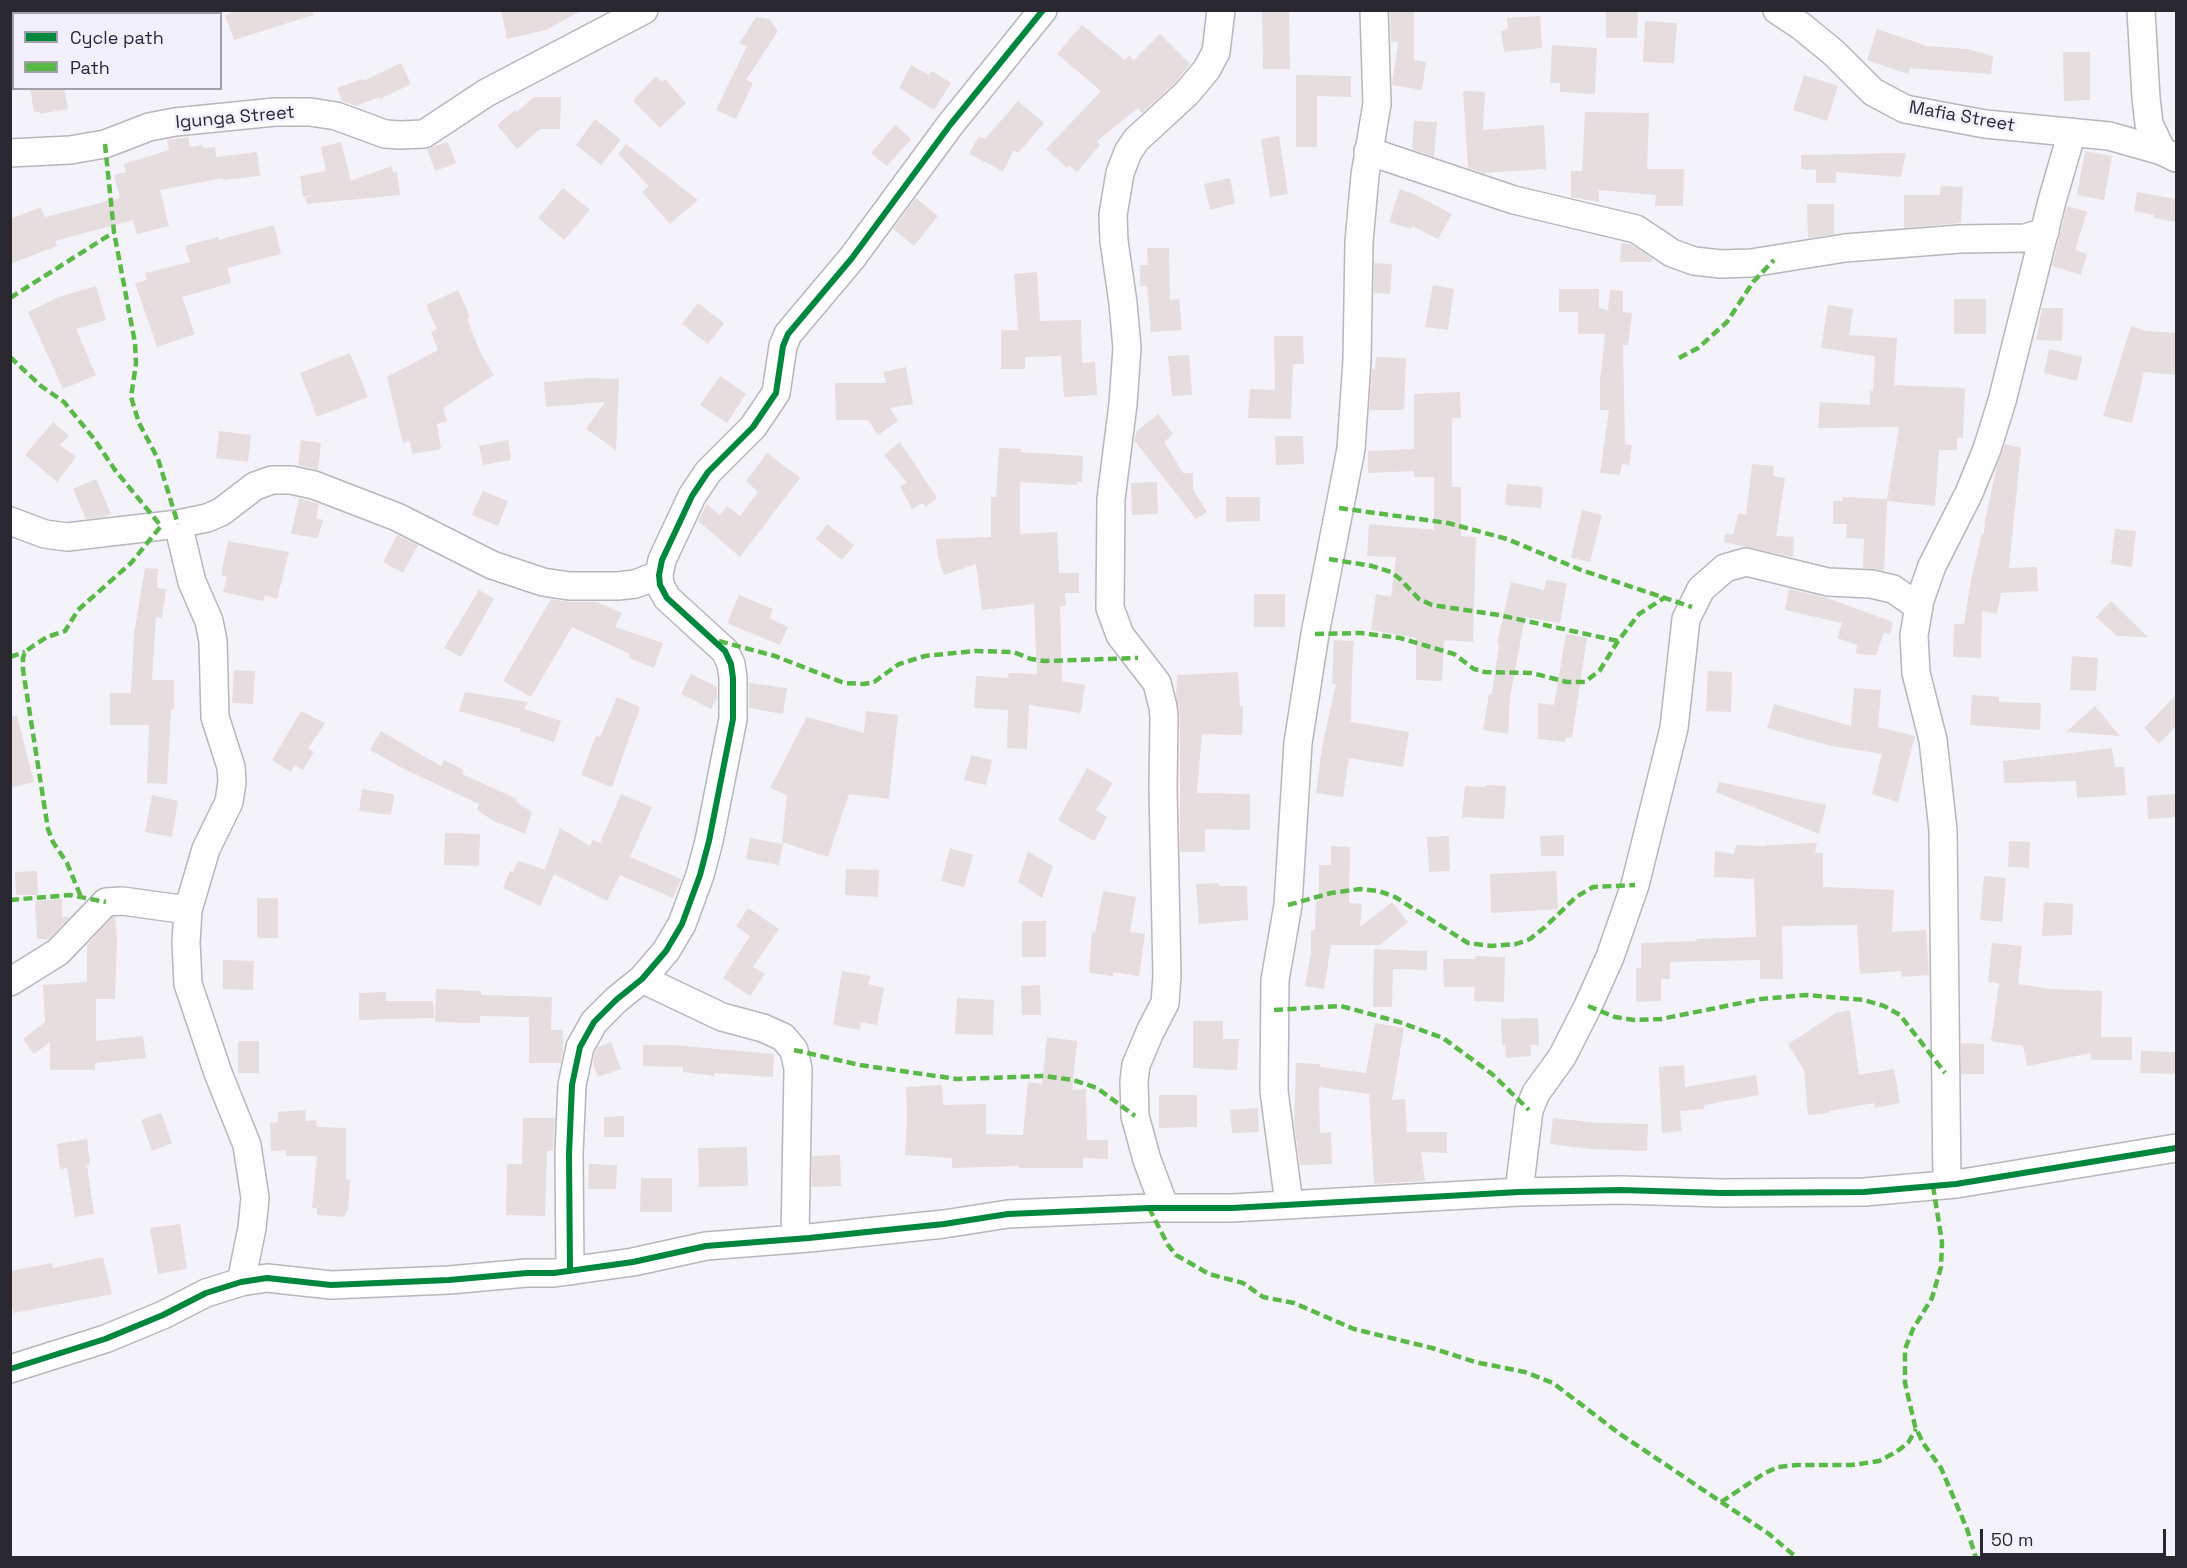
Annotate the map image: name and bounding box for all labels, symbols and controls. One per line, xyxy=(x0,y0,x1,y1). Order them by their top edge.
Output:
legend xyxy=(12,12,222,90)
text: Cycle path xyxy=(70,26,164,49)
text: Path xyxy=(70,56,110,79)
street label: Mafia Street xyxy=(1907,97,2017,137)
street label: Igunga Street xyxy=(175,102,295,134)
scale bar xyxy=(1983,1517,2169,1555)
text: 50 m xyxy=(1991,1528,2033,1551)

